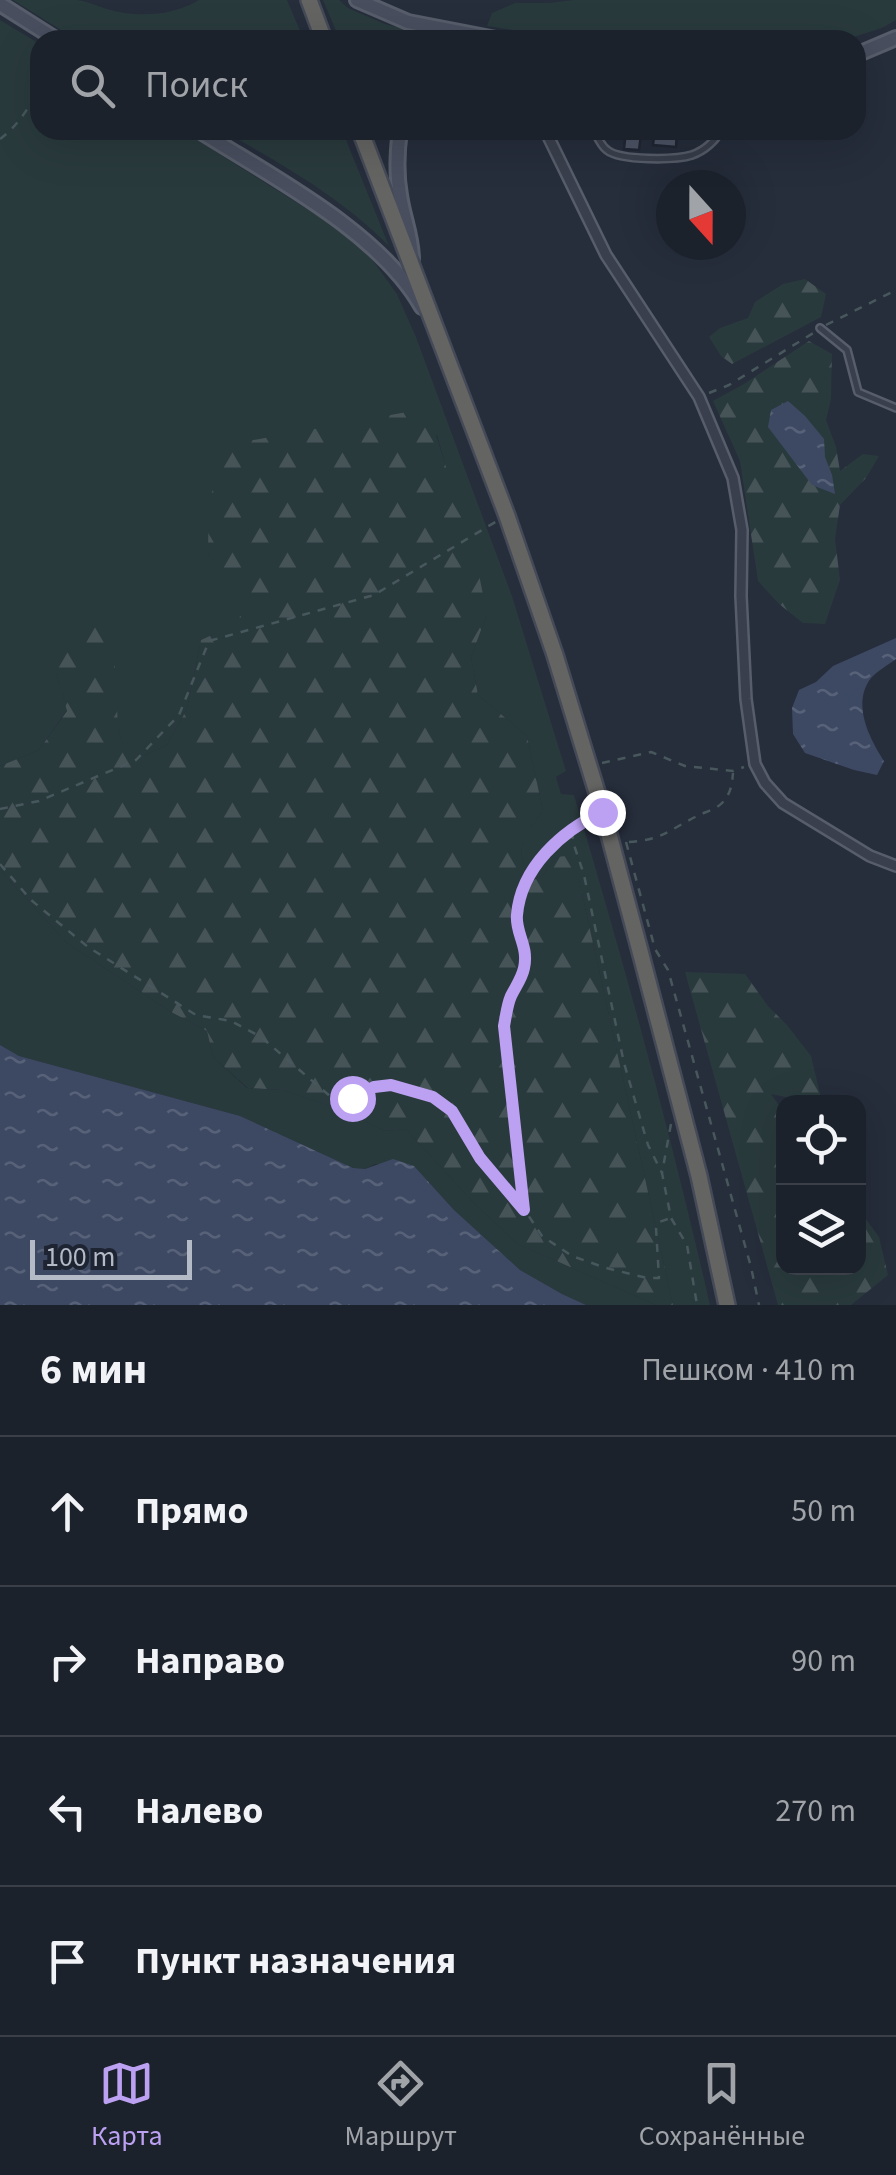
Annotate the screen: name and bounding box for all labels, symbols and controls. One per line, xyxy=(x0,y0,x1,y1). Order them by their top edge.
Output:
search box xyxy=(30,30,866,140)
icon: search xyxy=(65,58,120,113)
text: Поиск xyxy=(145,58,248,112)
north arrow xyxy=(656,170,746,260)
route end xyxy=(580,790,626,836)
route start xyxy=(330,1076,376,1122)
map controls xyxy=(776,1095,866,1275)
button: locate xyxy=(776,1095,866,1185)
button: layers xyxy=(776,1185,866,1275)
scale bar xyxy=(30,1235,192,1280)
text: 100 m xyxy=(45,1237,116,1277)
text: 6 мин xyxy=(40,1340,147,1400)
text: Пешком · 410 m xyxy=(641,1347,856,1393)
icon: ahead xyxy=(40,1484,95,1539)
text: Прямо xyxy=(135,1484,249,1538)
text: 50 m xyxy=(791,1488,856,1534)
icon: right xyxy=(40,1634,95,1689)
text: Направо xyxy=(135,1634,285,1688)
text: 90 m xyxy=(791,1638,856,1684)
icon: left xyxy=(40,1784,95,1839)
text: Налево xyxy=(135,1784,263,1838)
text: 270 m xyxy=(775,1788,856,1834)
icon: arrive xyxy=(40,1934,95,1989)
text: Пункт назначения xyxy=(135,1934,456,1988)
tab: Карта xyxy=(91,2056,163,2156)
tab: Маршрут xyxy=(345,2056,457,2156)
tab: Сохранённые xyxy=(639,2056,805,2156)

